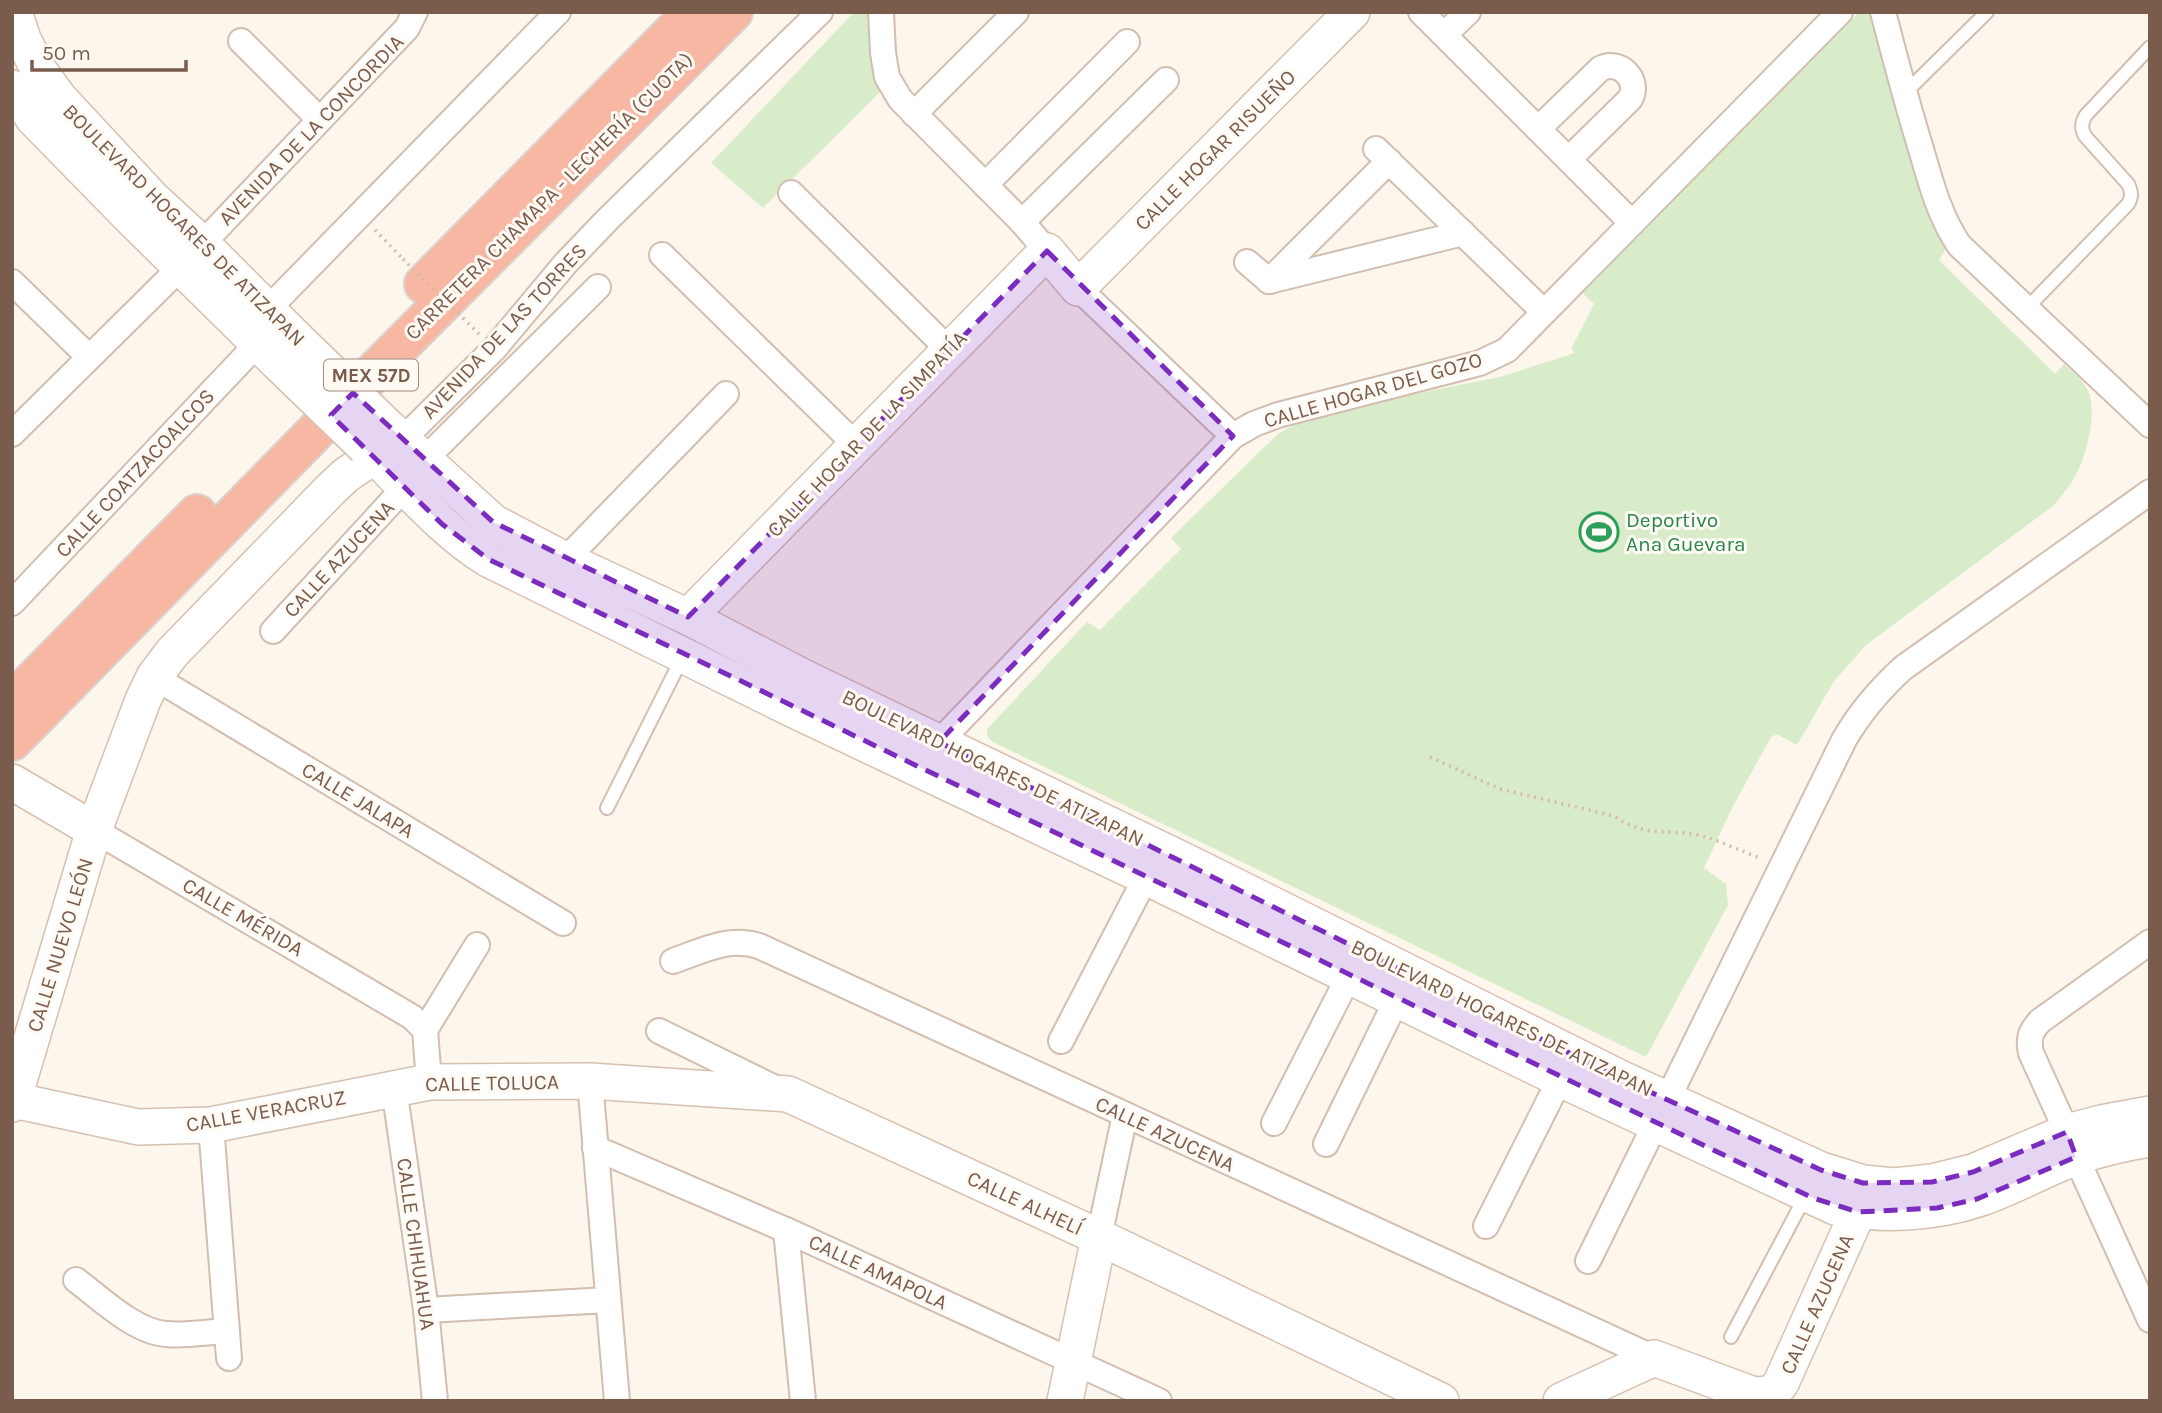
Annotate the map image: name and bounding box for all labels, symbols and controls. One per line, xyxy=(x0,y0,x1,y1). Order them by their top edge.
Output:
scale bar xyxy=(32,28,186,72)
street label: AVENIDA DE LA CONCORDIA xyxy=(214,30,408,230)
text: 50 m xyxy=(42,41,91,65)
street label: CARRETERA CHAMAPA - LECHERÍA (CUOTA) xyxy=(400,47,698,345)
street label: CALLE HOGAR RISUEÑO xyxy=(1130,65,1300,235)
street label: BOULEVARD HOGARES DE ATIZAPAN xyxy=(58,99,310,351)
street label: AVENIDA DE LAS TORRES xyxy=(417,238,591,424)
street label: CALLE HOGAR DE LA SIMPATÍA xyxy=(762,326,972,542)
street label: CALLE HOGAR DEL GOZO xyxy=(1261,347,1485,433)
road number: MEX 57D xyxy=(324,360,418,390)
street label: CALLE COATZACOALCOS xyxy=(51,384,219,562)
street label: CALLE AZUCENA xyxy=(279,496,399,622)
place label: Deportivo Ana Guevara xyxy=(1626,508,1746,556)
sports icon: Deportivo Ana Guevara xyxy=(1578,511,1620,553)
street label: BOULEVARD HOGARES DE ATIZAPAN xyxy=(838,684,1148,852)
street label: CALLE JALAPA xyxy=(298,757,418,843)
street label: CALLE NUEVO LEÓN xyxy=(22,855,98,1035)
street label: CALLE MÉRIDA xyxy=(178,873,308,961)
street label: BOULEVARD HOGARES DE ATIZAPAN xyxy=(1347,934,1657,1102)
street label: CALLE TOLUCA xyxy=(425,1070,559,1096)
street label: CALLE VERACRUZ xyxy=(184,1085,348,1137)
street label: CALLE AZUCENA xyxy=(1092,1091,1238,1177)
street label: CALLE CHIHUAHUA xyxy=(392,1156,440,1332)
street label: CALLE ALHELÍ xyxy=(963,1166,1088,1241)
street label: CALLE AMAPOLA xyxy=(805,1229,951,1315)
street label: CALLE AZUCENA xyxy=(1775,1230,1859,1378)

